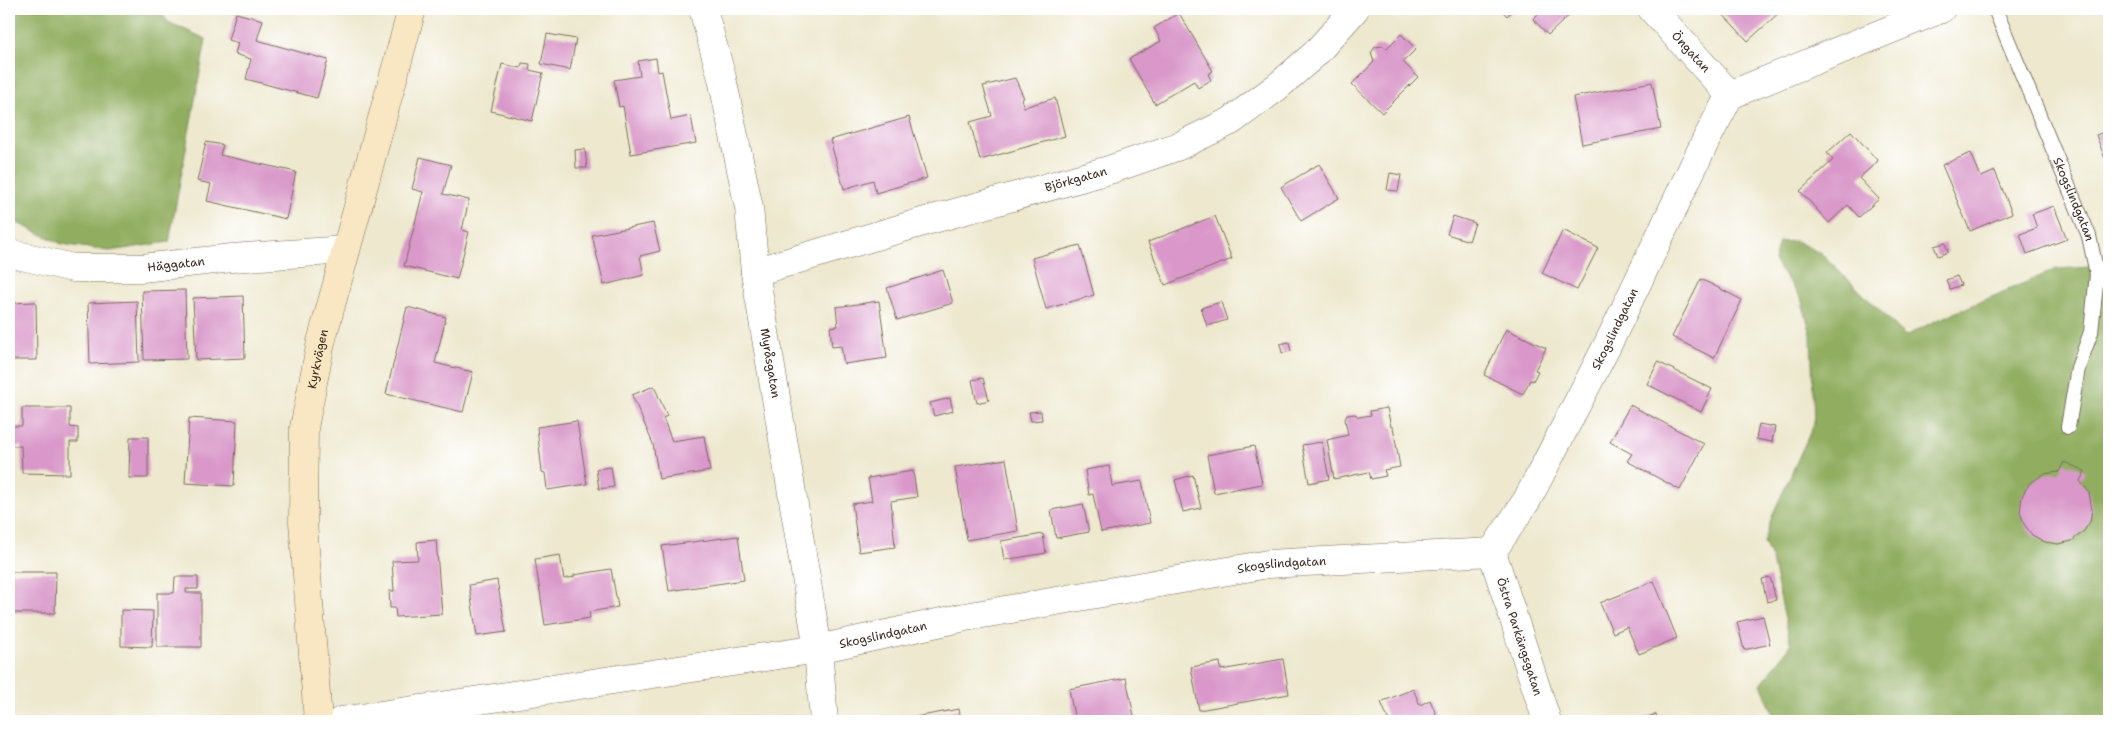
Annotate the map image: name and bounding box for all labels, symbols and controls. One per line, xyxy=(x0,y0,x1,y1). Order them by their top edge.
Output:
street label: Öngatan xyxy=(1668,28,1714,76)
street label: Skogslindgatan xyxy=(2049,155,2098,242)
street label: Björkgatan xyxy=(1043,163,1109,195)
street label: Häggatan xyxy=(146,253,206,275)
street label: Skogslindgatan xyxy=(1588,285,1642,373)
street label: Kyrkvägen xyxy=(304,327,332,390)
street label: Myråsgatan xyxy=(757,327,784,399)
street label: Skogslindgatan xyxy=(1236,553,1327,577)
street label: Östra Parkängsgatan xyxy=(1493,576,1546,698)
street label: Skogslindgatan xyxy=(838,618,928,652)

